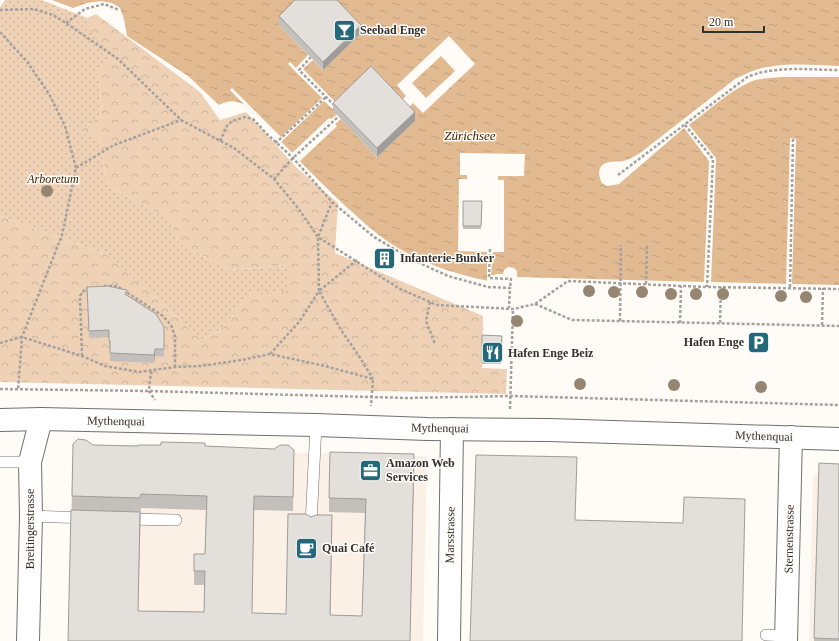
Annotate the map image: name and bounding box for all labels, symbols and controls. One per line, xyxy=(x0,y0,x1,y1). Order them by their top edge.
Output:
scale bar xyxy=(703,8,764,34)
text: 20 m xyxy=(709,15,734,29)
bar icon: Seebad Enge xyxy=(331,17,357,43)
place label: Seebad Enge xyxy=(360,23,426,37)
water label: Zürichsee xyxy=(444,128,496,143)
park label: Arboretum xyxy=(26,172,79,186)
building icon: Infanterie-Bunker xyxy=(372,245,398,271)
place label: Infanterie-Bunker xyxy=(400,251,495,265)
parking icon: Hafen Enge xyxy=(746,329,772,355)
place label: Hafen Enge xyxy=(684,335,745,349)
restaurant icon: Hafen Enge Beiz xyxy=(479,340,505,366)
place label: Hafen Enge Beiz xyxy=(508,346,594,360)
street label: Mythenquai xyxy=(87,413,146,429)
street label: Mythenquai xyxy=(411,420,470,436)
street label: Mythenquai xyxy=(735,428,794,444)
place label: Amazon Web Services xyxy=(386,456,455,484)
office icon: Amazon Web Services xyxy=(357,457,383,483)
street label: Breitingerstrasse xyxy=(23,489,37,569)
street label: Sternenstrasse xyxy=(781,505,797,573)
street label: Marsstrasse xyxy=(443,507,457,563)
cafe icon: Quai Café xyxy=(293,535,319,561)
place label: Quai Café xyxy=(322,541,375,555)

